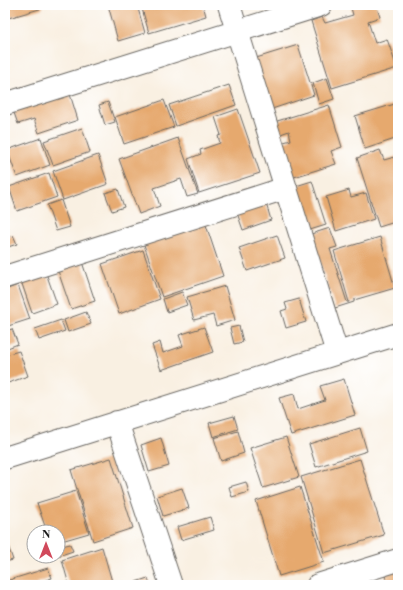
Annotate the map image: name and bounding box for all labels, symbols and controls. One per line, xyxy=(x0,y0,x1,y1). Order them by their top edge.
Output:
north arrow xyxy=(26,524,66,564)
text: N xyxy=(42,528,51,542)

